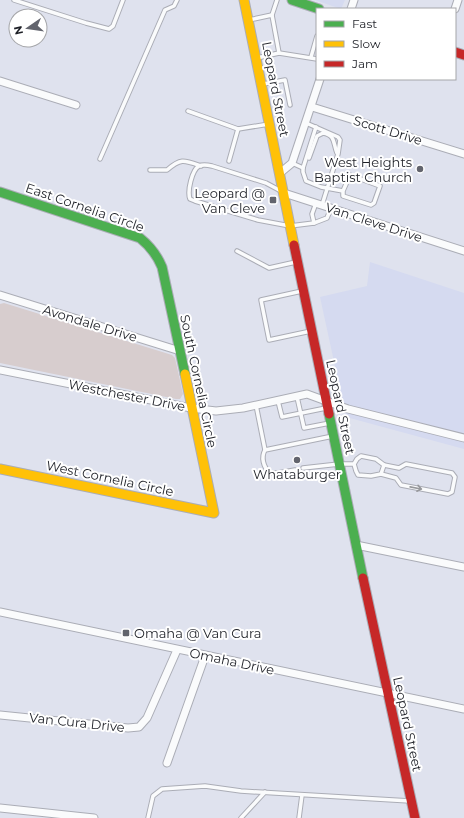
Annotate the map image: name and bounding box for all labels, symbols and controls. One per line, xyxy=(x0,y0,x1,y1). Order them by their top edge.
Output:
north arrow xyxy=(8,8,48,48)
legend xyxy=(316,8,456,80)
text: Fast xyxy=(352,16,377,31)
text: N xyxy=(10,24,26,36)
text: Slow xyxy=(352,36,381,51)
street label: Leopard Street xyxy=(259,40,293,138)
text: Jam xyxy=(351,56,378,71)
street label: Scott Drive xyxy=(352,112,425,148)
place label: West Heights Baptist Church xyxy=(314,154,412,185)
marker: West Heights Baptist Church xyxy=(415,164,425,174)
street label: East Cornelia Circle xyxy=(24,179,147,235)
place label: Leopard @ Van Cleve xyxy=(194,185,265,216)
marker: Leopard @ Van Cleve xyxy=(268,195,278,205)
street label: Van Cleve Drive xyxy=(324,199,425,245)
street label: Avondale Drive xyxy=(41,301,139,345)
street label: South Cornelia Circle xyxy=(177,313,221,449)
street label: Leopard Street xyxy=(323,358,359,456)
street label: Westchester Drive xyxy=(67,376,187,414)
marker: Whataburger xyxy=(292,455,302,465)
street label: West Cornelia Circle xyxy=(45,457,175,499)
place label: Whataburger xyxy=(253,466,341,482)
one-way arrow xyxy=(409,484,422,492)
place label: Omaha @ Van Cura xyxy=(134,625,261,641)
marker: Omaha @ Van Cura xyxy=(121,628,131,638)
street label: Omaha Drive xyxy=(188,644,276,678)
street label: Leopard Street xyxy=(390,675,426,773)
street label: Van Cura Drive xyxy=(29,709,126,735)

